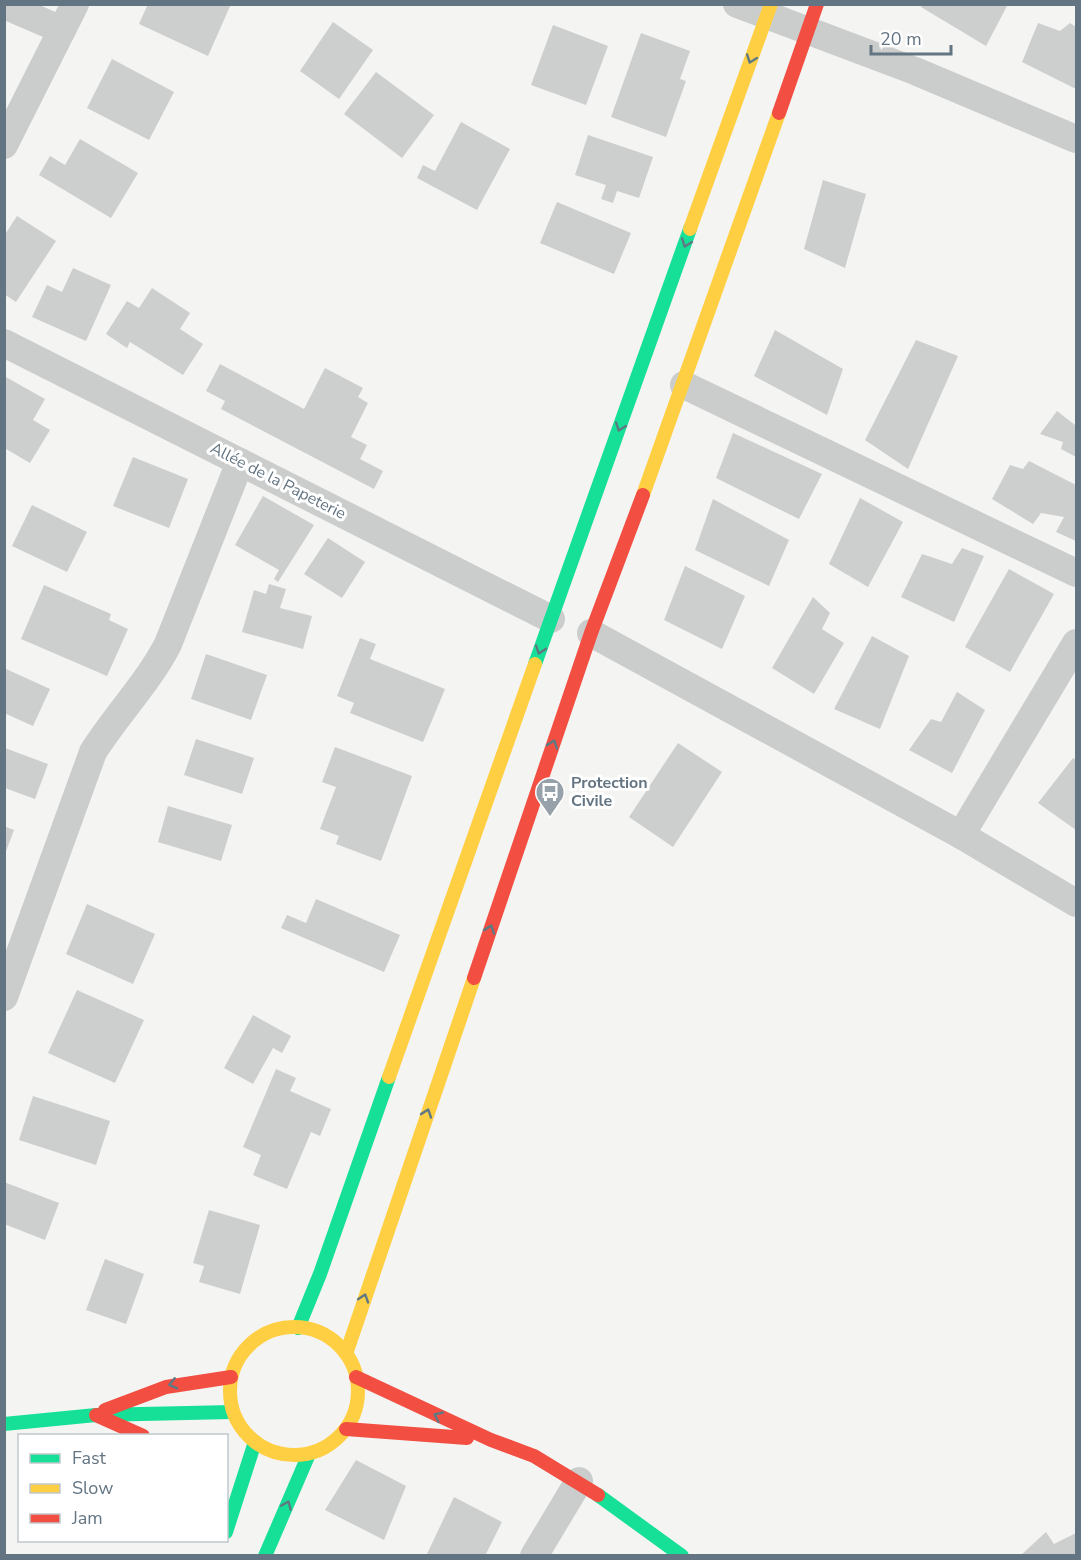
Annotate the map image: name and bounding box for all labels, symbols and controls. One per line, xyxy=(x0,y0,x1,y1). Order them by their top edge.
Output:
scale bar xyxy=(871,18,950,56)
text: 20 m xyxy=(880,27,922,51)
one-way arrow xyxy=(746,54,759,64)
one-way arrow xyxy=(680,237,693,248)
one-way arrow xyxy=(614,421,627,432)
street label: Allée de la Papeterie xyxy=(206,437,350,525)
one-way arrow xyxy=(535,644,548,655)
one-way arrow xyxy=(545,740,558,750)
place label: Protection Civile xyxy=(571,772,648,812)
bus stop icon: Protection Civile xyxy=(534,776,566,818)
one-way arrow xyxy=(482,924,495,935)
one-way arrow xyxy=(419,1109,432,1119)
one-way arrow xyxy=(356,1293,369,1304)
one-way arrow xyxy=(168,1377,178,1390)
one-way arrow xyxy=(433,1411,444,1423)
legend xyxy=(18,1434,228,1542)
text: Fast xyxy=(72,1446,107,1470)
text: Slow xyxy=(72,1476,113,1500)
one-way arrow xyxy=(280,1500,292,1511)
text: Jam xyxy=(71,1506,103,1530)

